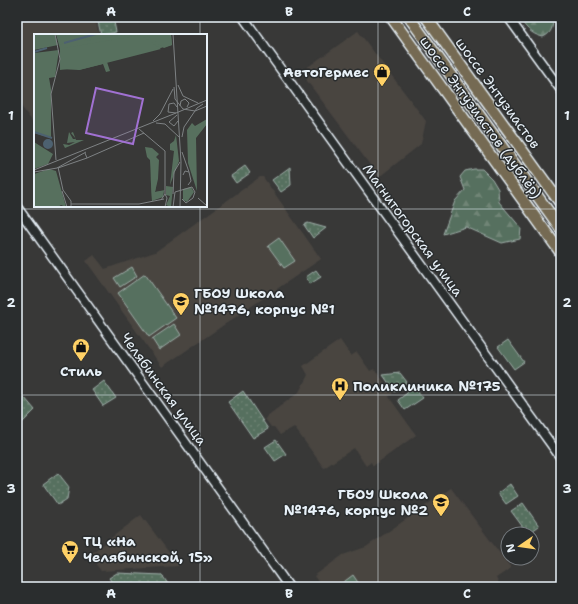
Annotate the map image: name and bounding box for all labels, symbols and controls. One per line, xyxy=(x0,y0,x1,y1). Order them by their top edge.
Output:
text: A xyxy=(106,3,116,20)
text: B xyxy=(285,3,293,20)
text: C xyxy=(463,3,471,20)
street label: шоссе Энтузиастов (дублёр) xyxy=(416,32,546,202)
inset map xyxy=(34,34,207,207)
street label: шоссе Энтузиастов xyxy=(452,34,544,152)
shop icon: АвтоГермес xyxy=(372,62,392,87)
place label: АвтоГермес xyxy=(283,63,369,81)
text: 1 xyxy=(8,107,14,124)
text: 1 xyxy=(564,107,570,124)
street label: Магнитогорская улица xyxy=(359,160,467,300)
place label: ГБОУ Школа №1476, корпус №1 xyxy=(194,284,335,318)
school or university icon: ГБОУ Школа №1476, корпус №1 xyxy=(171,291,191,316)
text: 2 xyxy=(6,294,16,311)
text: 2 xyxy=(562,294,572,311)
street label: Челябинская улица xyxy=(117,329,211,449)
shop icon: Стиль xyxy=(71,337,91,362)
place label: Стиль xyxy=(60,362,102,380)
hospital icon: Поликлиника №175 xyxy=(330,376,350,401)
place label: Поликлиника №175 xyxy=(353,377,501,395)
text: 3 xyxy=(6,480,16,497)
text: 3 xyxy=(562,480,572,497)
place label: ГБОУ Школа №1476, корпус №2 xyxy=(284,485,428,519)
school or university icon: ГБОУ Школа №1476, корпус №2 xyxy=(431,492,451,517)
north arrow xyxy=(500,526,540,566)
place label: ТЦ «На Челябинской, 15» xyxy=(83,532,213,566)
supermarket icon: ТЦ «На Челябинской, 15» xyxy=(60,539,80,564)
text: N xyxy=(502,542,519,554)
text: A xyxy=(106,585,116,602)
text: B xyxy=(285,585,293,602)
text: C xyxy=(463,585,471,602)

